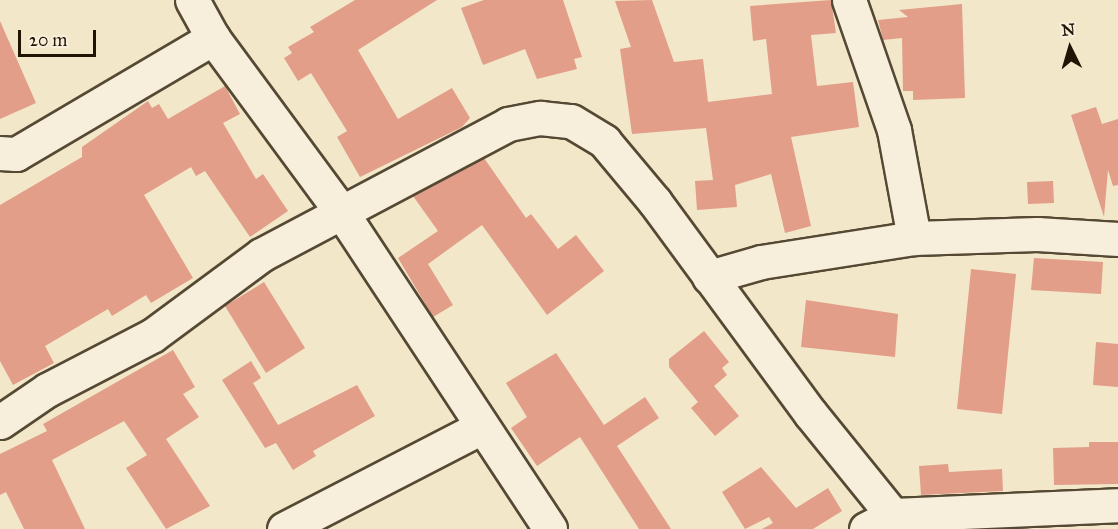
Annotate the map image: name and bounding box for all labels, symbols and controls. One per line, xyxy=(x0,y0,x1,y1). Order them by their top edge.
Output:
scale bar xyxy=(21,18,99,56)
north arrow xyxy=(1040,18,1100,78)
text: N xyxy=(1061,20,1076,40)
text: 20 m xyxy=(29,29,67,51)

